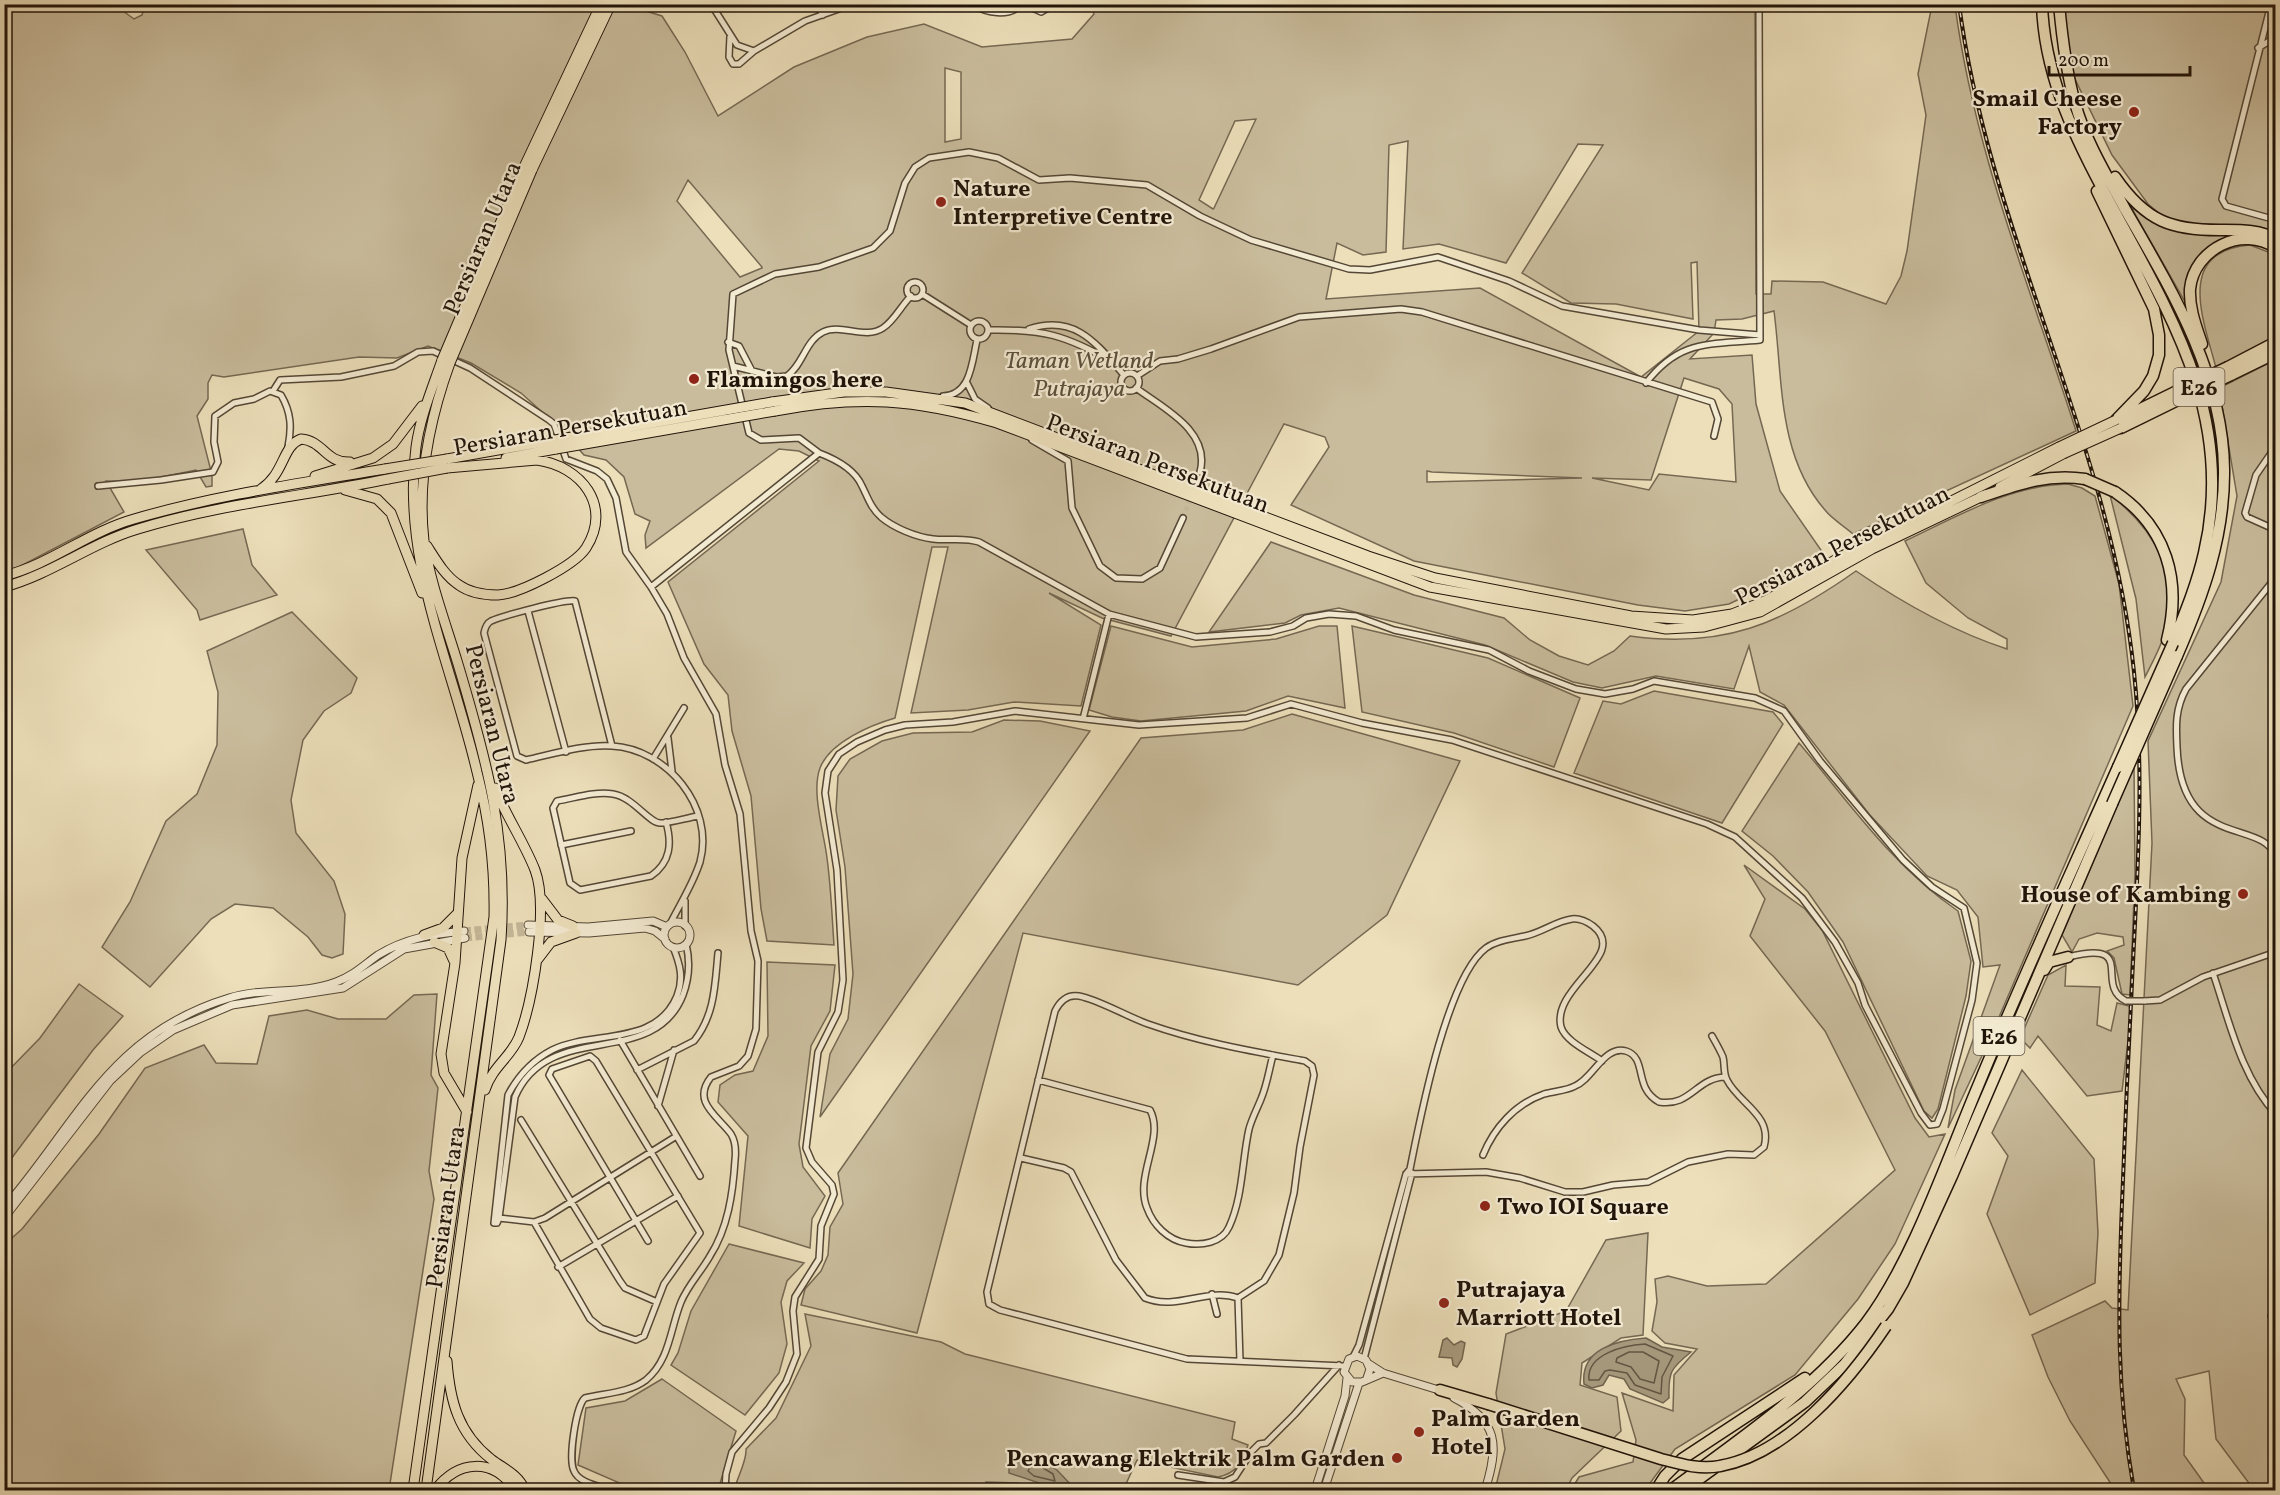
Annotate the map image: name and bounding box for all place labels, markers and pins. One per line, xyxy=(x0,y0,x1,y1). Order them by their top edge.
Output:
place label: Smail Cheese Factory xyxy=(1972,83,2123,145)
marker: Smail Cheese Factory xyxy=(2127,105,2141,119)
place label: Nature Interpretive Centre xyxy=(953,173,1173,235)
marker: Nature Interpretive Centre xyxy=(934,195,948,209)
place label: Flamingos here xyxy=(706,364,883,398)
marker: Flamingos here xyxy=(687,372,701,386)
place label: House of Kambing xyxy=(2020,879,2231,913)
marker: House of Kambing xyxy=(2236,887,2250,901)
place label: Two IOI Square xyxy=(1497,1191,1669,1225)
marker: Two IOI Square xyxy=(1478,1199,1492,1213)
place label: Putrajaya Marriott Hotel xyxy=(1456,1274,1621,1336)
marker: Putrajaya Marriott Hotel xyxy=(1437,1296,1451,1310)
place label: Palm Garden Hotel xyxy=(1431,1403,1580,1465)
marker: Palm Garden Hotel xyxy=(1412,1425,1426,1439)
place label: Pencawang Elektrik Palm Garden xyxy=(1006,1443,1385,1477)
marker: Pencawang Elektrik Palm Garden xyxy=(1390,1451,1404,1465)

